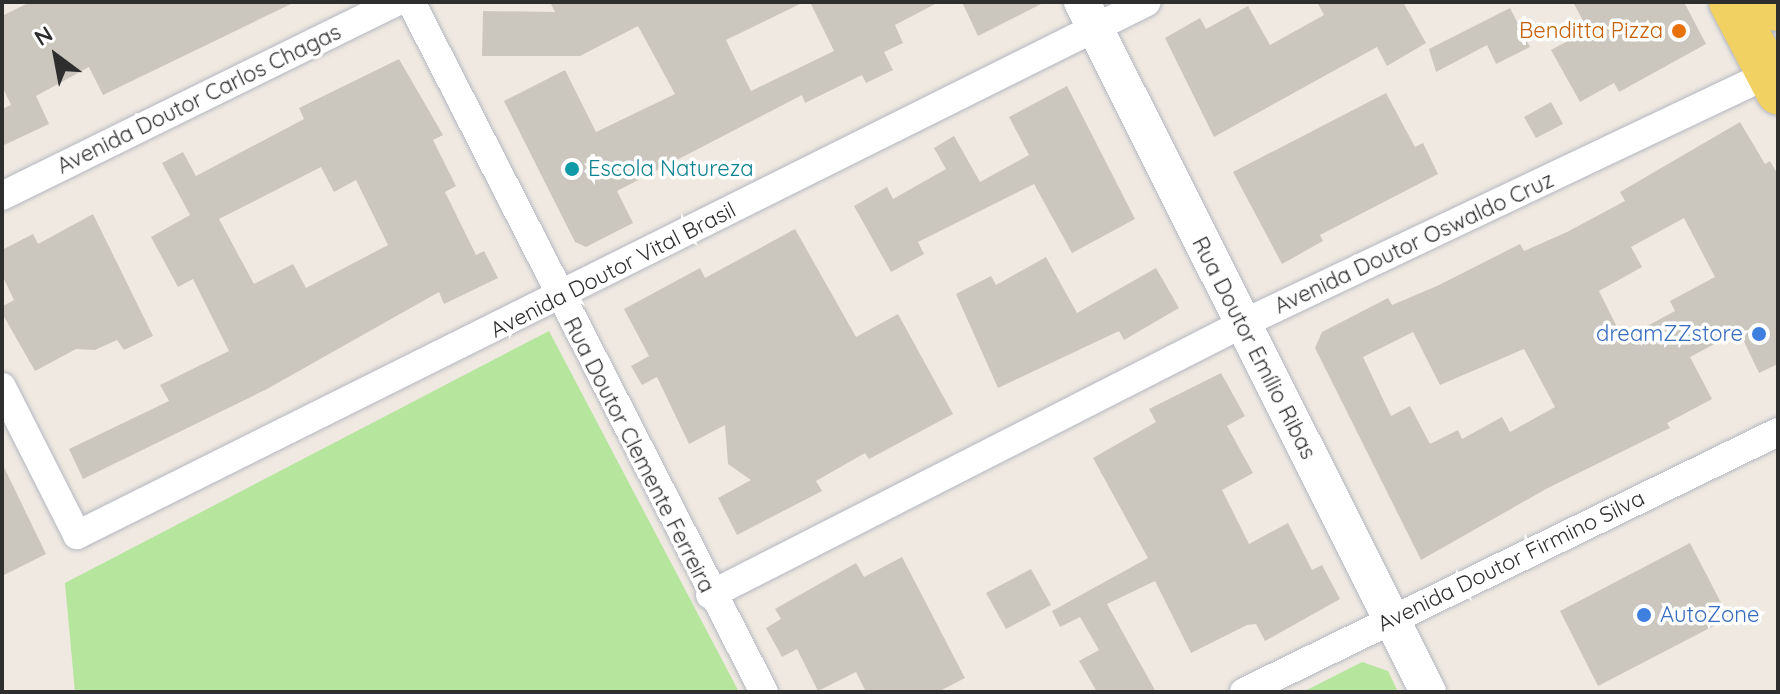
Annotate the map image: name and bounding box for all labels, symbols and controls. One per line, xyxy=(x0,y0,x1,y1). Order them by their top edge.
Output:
north arrow xyxy=(16,16,96,96)
place label: Benditta Pizza xyxy=(1519,18,1663,44)
text: N xyxy=(29,19,58,52)
street label: Avenida Doutor Carlos Chagas xyxy=(53,19,345,179)
marker: Benditta Pizza xyxy=(1670,22,1688,40)
place label: Escola Natureza xyxy=(588,156,754,182)
marker: Escola Natureza xyxy=(563,160,581,178)
street label: Avenida Doutor Oswaldo Cruz xyxy=(1270,167,1558,319)
street label: Avenida Doutor Vital Brasil xyxy=(486,197,740,343)
street label: Rua Doutor Emílio Ribas xyxy=(1186,232,1322,464)
street label: Rua Doutor Clemente Ferreira xyxy=(558,313,720,597)
place label: dreamZZstore xyxy=(1596,321,1743,347)
marker: dreamZZstore xyxy=(1750,325,1768,343)
street label: Avenida Doutor Firmino Silva xyxy=(1373,485,1649,637)
place label: AutoZone xyxy=(1660,602,1759,628)
marker: AutoZone xyxy=(1635,606,1653,624)

